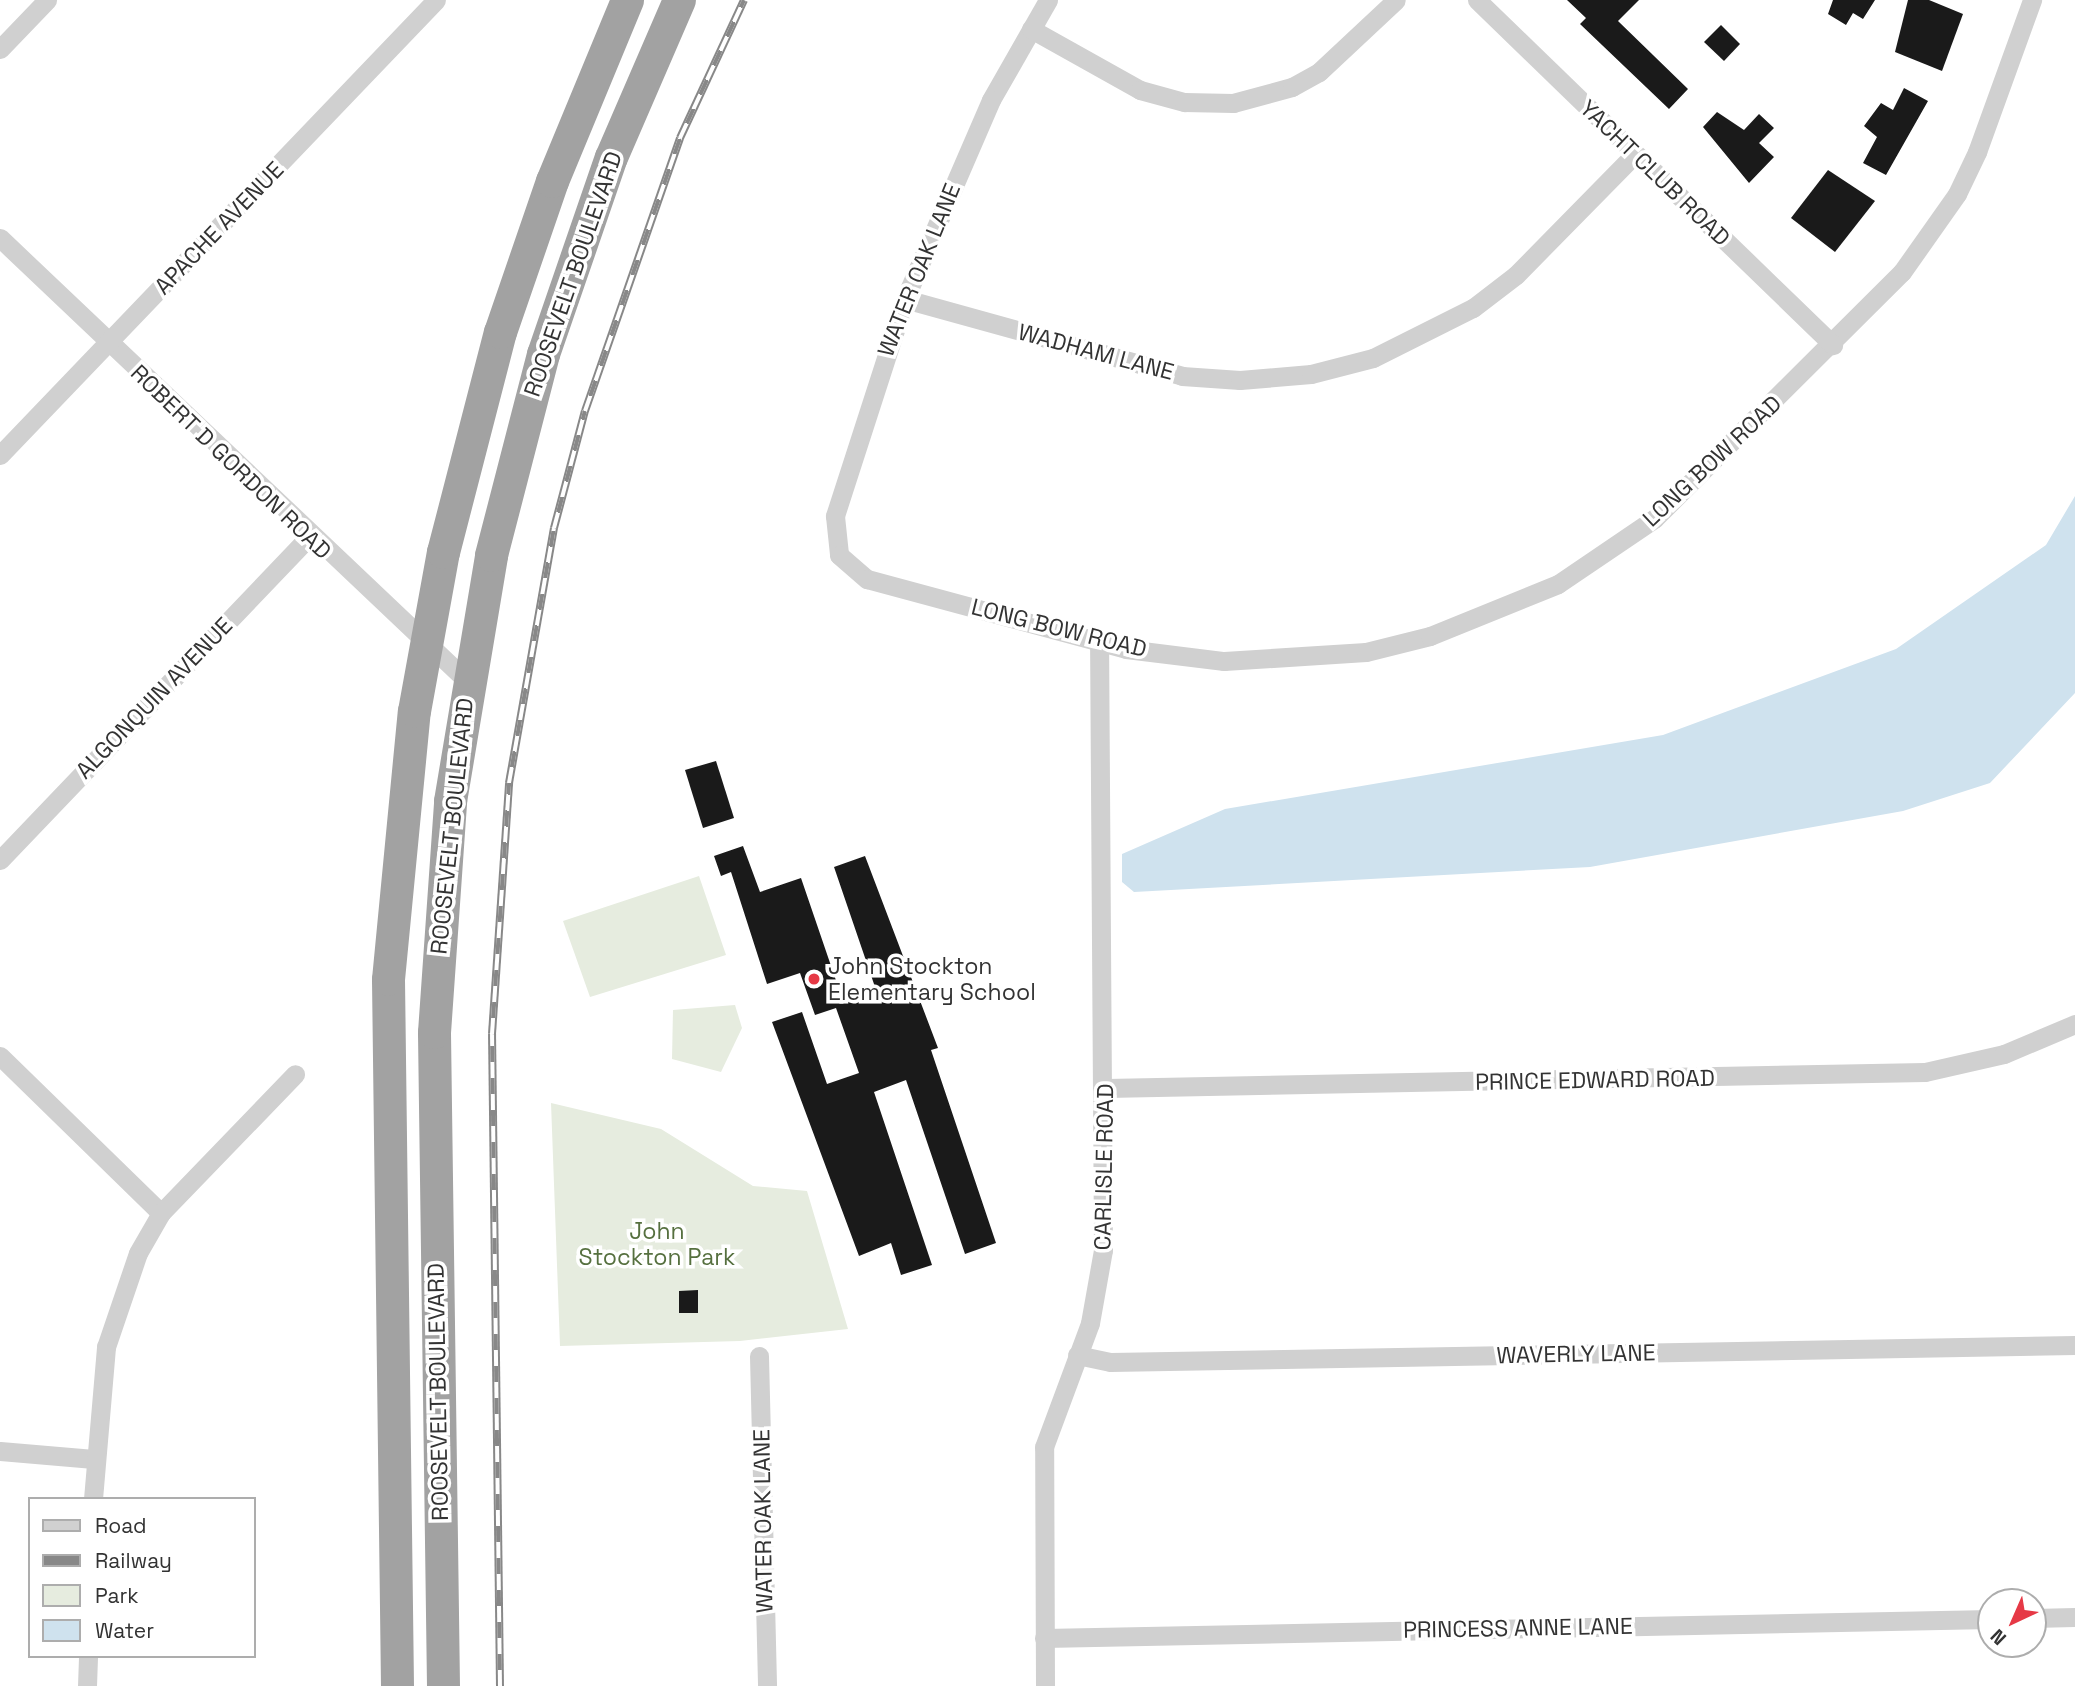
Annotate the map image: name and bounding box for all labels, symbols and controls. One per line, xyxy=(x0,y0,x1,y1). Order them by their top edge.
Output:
street label: YACHT CLUB ROAD xyxy=(1574,94,1736,252)
street label: ROOSEVELT BOULEVARD xyxy=(518,147,628,401)
street label: APACHE AVENUE xyxy=(149,156,289,300)
street label: WATER OAK LANE xyxy=(872,180,966,360)
street label: WADHAM LANE xyxy=(1015,318,1177,386)
street label: ROBERT D GORDON ROAD xyxy=(125,359,337,565)
street label: LONG BOW ROAD xyxy=(1637,390,1787,532)
street label: LONG BOW ROAD xyxy=(968,593,1150,663)
street label: ALGONQUIN AVENUE xyxy=(70,611,238,785)
street label: ROOSEVELT BOULEVARD xyxy=(425,696,479,956)
place label: John Stockton Elementary School xyxy=(828,952,1036,1006)
marker: John Stockton Elementary School xyxy=(806,971,822,987)
street label: PRINCE EDWARD ROAD xyxy=(1475,1064,1715,1096)
street label: CARLISLE ROAD xyxy=(1089,1083,1119,1251)
park label: John Stockton Park xyxy=(579,1217,735,1271)
street label: ROOSEVELT BOULEVARD xyxy=(422,1263,454,1521)
street label: WAVERLY LANE xyxy=(1496,1339,1656,1369)
street label: WATER OAK LANE xyxy=(748,1429,778,1613)
legend xyxy=(28,1497,256,1658)
text: Road xyxy=(95,1512,147,1539)
text: Railway xyxy=(95,1547,172,1574)
text: Park xyxy=(95,1582,139,1609)
north arrow xyxy=(1977,1588,2047,1658)
street label: PRINCESS ANNE LANE xyxy=(1403,1612,1633,1644)
text: Water xyxy=(95,1617,154,1644)
text: N xyxy=(1985,1624,2012,1650)

